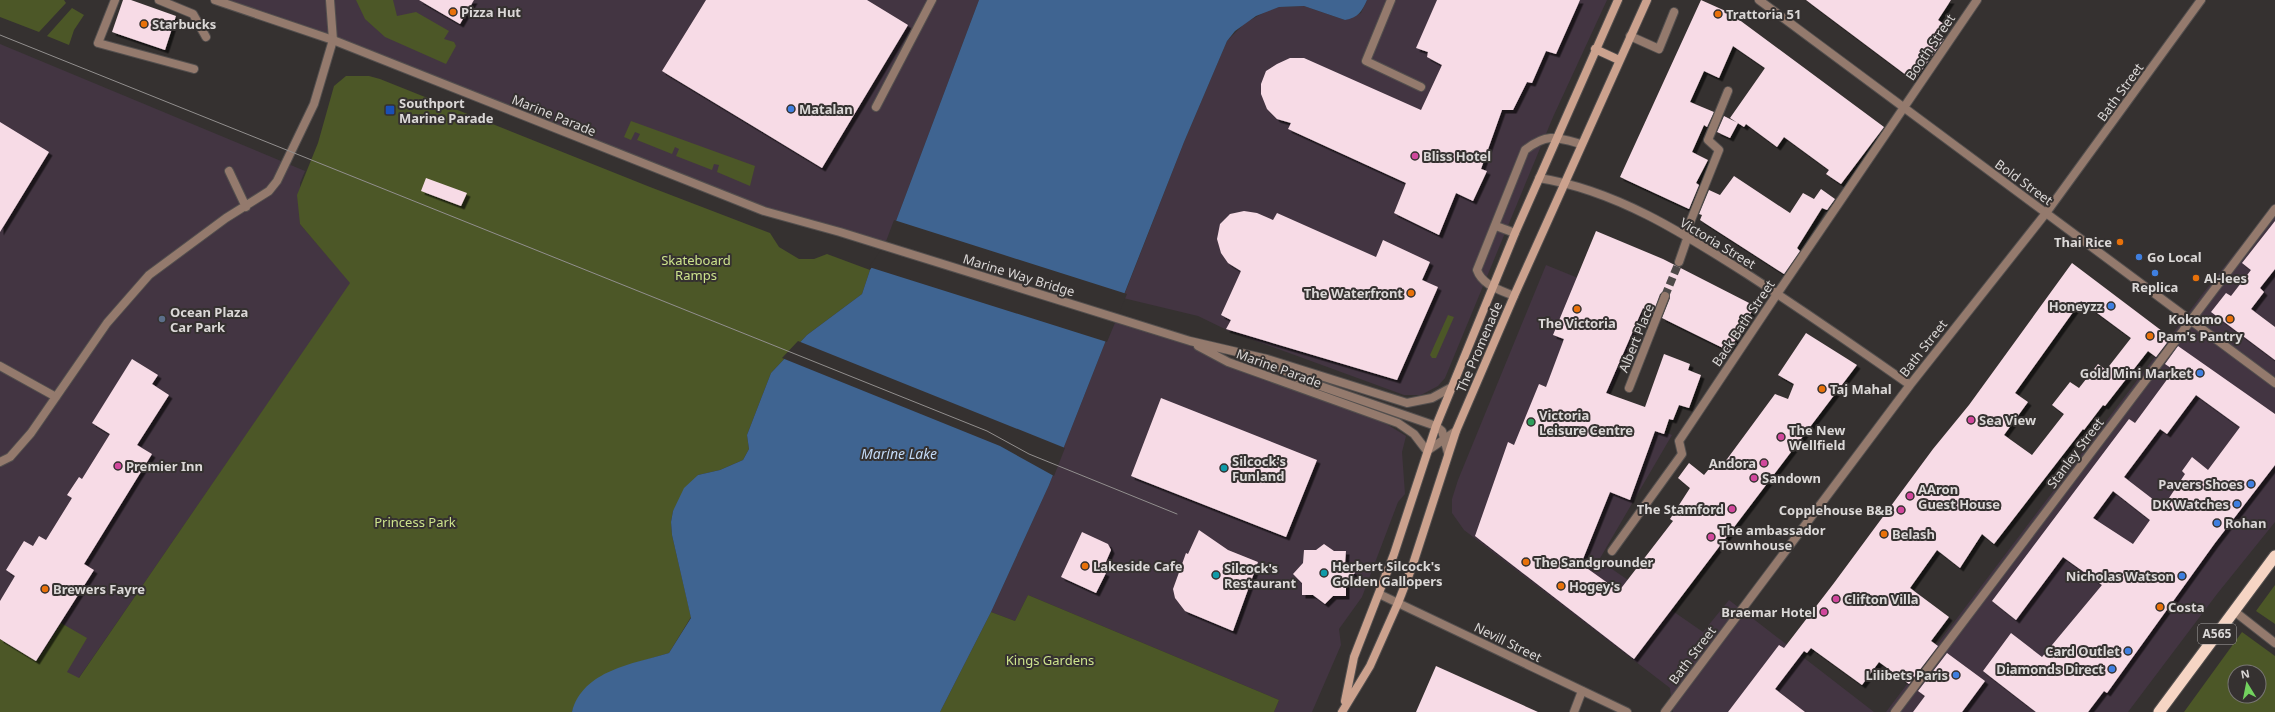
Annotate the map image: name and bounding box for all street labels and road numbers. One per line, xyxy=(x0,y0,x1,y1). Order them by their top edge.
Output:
street label: Booth Street xyxy=(1901,10,1959,84)
street label: Bath Street xyxy=(2093,59,2147,125)
street label: Marine Parade xyxy=(509,90,599,140)
street label: Bold Street xyxy=(1991,155,2057,209)
street label: Victoria Street xyxy=(1677,213,1760,273)
street label: Marine Way Bridge xyxy=(961,249,1077,301)
street label: Back Bath Street xyxy=(1707,276,1779,370)
street label: The Promenade xyxy=(1452,299,1506,395)
street label: Albert Place xyxy=(1614,301,1658,375)
street label: Bath Street xyxy=(1895,315,1951,380)
street label: Marine Parade xyxy=(1234,344,1324,392)
street label: Stanley Street xyxy=(2043,414,2108,492)
street label: Nevill Street xyxy=(1471,618,1545,666)
street label: Bath Street xyxy=(1664,622,1720,688)
road number: A565 xyxy=(2198,624,2236,644)

